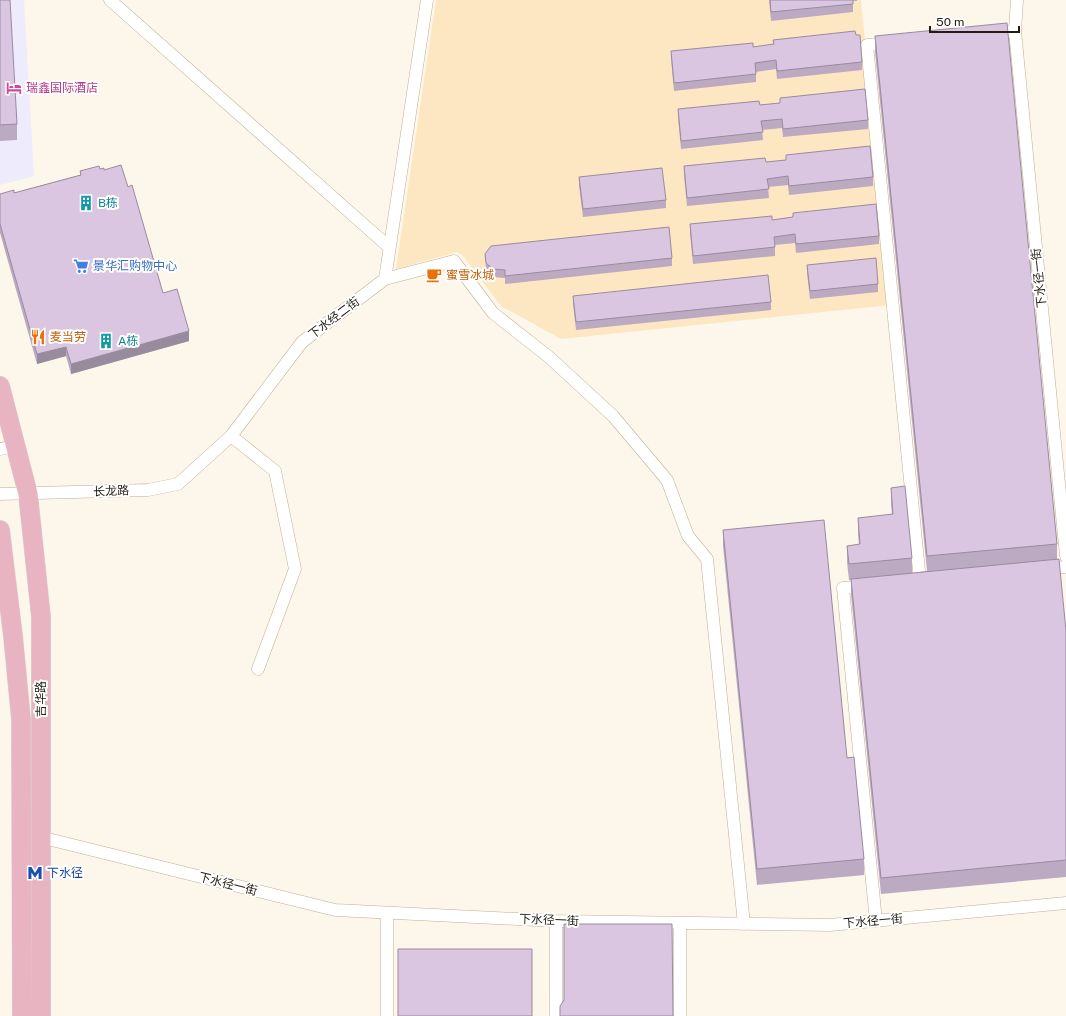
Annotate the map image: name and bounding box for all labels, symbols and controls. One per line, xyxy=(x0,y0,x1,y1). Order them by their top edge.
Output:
scale bar xyxy=(930,8,1019,34)
text: 50 m xyxy=(936,15,964,29)
hotel icon: 瑞鑫国际酒店 xyxy=(5,79,23,97)
place label: 瑞鑫国际酒店 xyxy=(26,81,98,95)
building icon: B栋 xyxy=(77,194,95,212)
place label: B栋 xyxy=(98,196,118,210)
street label: 下水径一街 xyxy=(1029,247,1049,309)
supermarket icon: 景华汇购物中心 xyxy=(72,257,90,275)
place label: 景华汇购物中心 xyxy=(93,259,177,273)
cafe icon: 蜜雪冰城 xyxy=(425,266,443,284)
place label: 蜜雪冰城 xyxy=(446,268,494,282)
street label: 下水经二街 xyxy=(306,294,362,342)
restaurant icon: 麦当劳 xyxy=(29,328,47,346)
place label: 麦当劳 xyxy=(50,330,86,344)
building icon: A栋 xyxy=(97,332,115,350)
place label: A栋 xyxy=(118,334,139,348)
street label: 长龙路 xyxy=(93,483,129,499)
street label: 吉华路 xyxy=(34,681,48,717)
metro station icon: 下水径 xyxy=(26,864,44,882)
place label: 下水径 xyxy=(47,866,83,880)
street label: 下水径一街 xyxy=(197,870,259,898)
street label: 下水径一街 xyxy=(842,911,904,931)
street label: 下水径一街 xyxy=(519,912,579,928)

